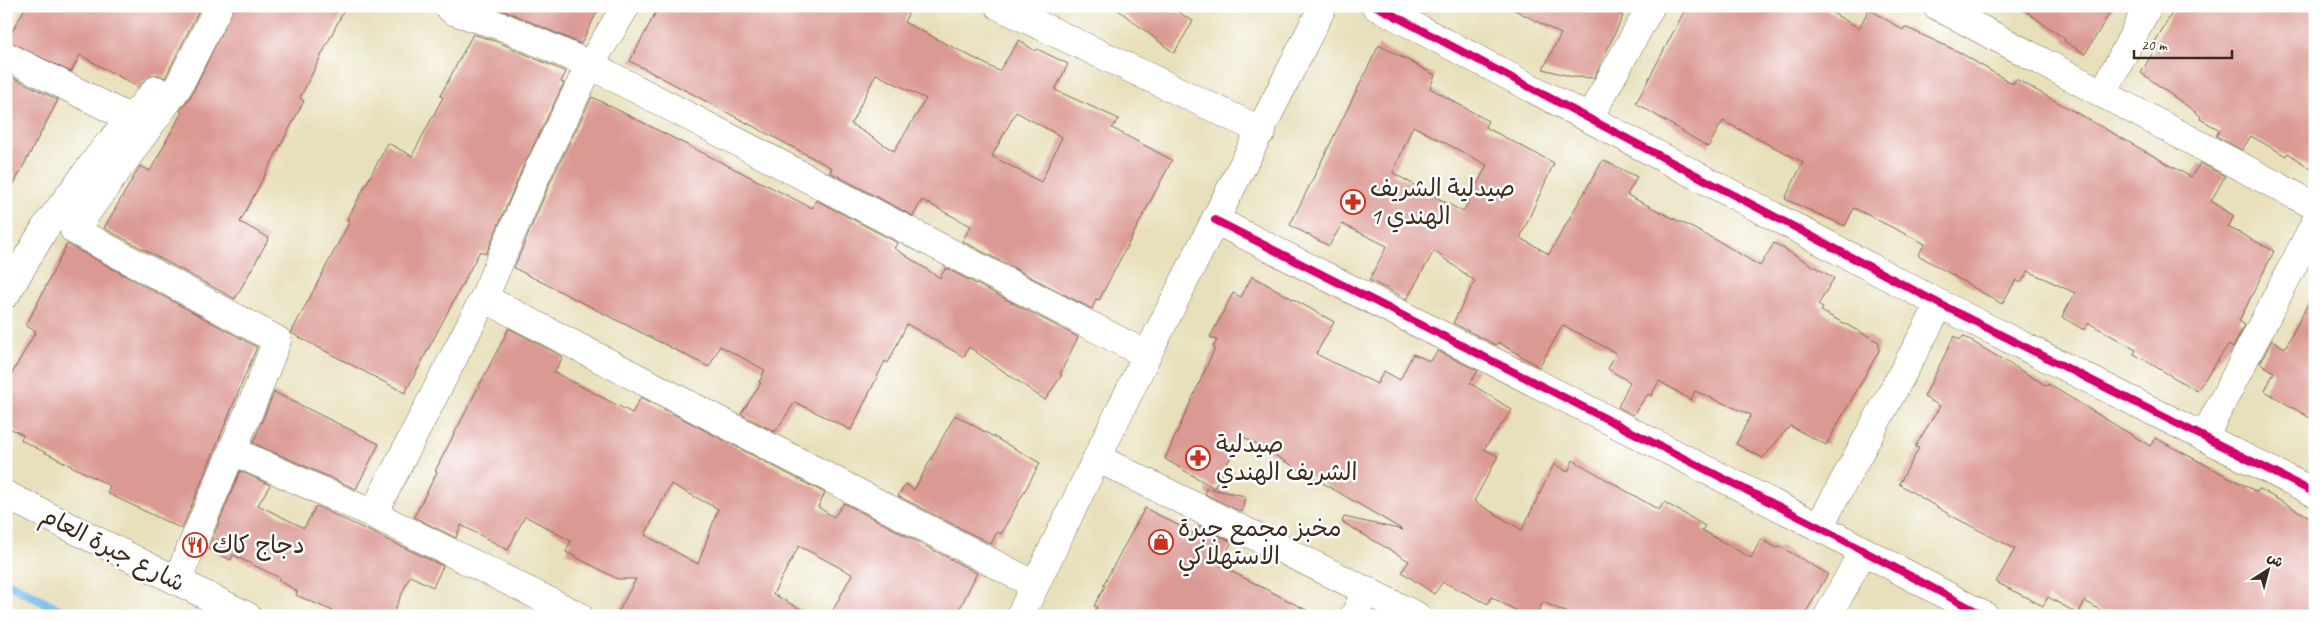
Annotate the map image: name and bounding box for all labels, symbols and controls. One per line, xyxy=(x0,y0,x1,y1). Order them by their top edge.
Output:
scale bar xyxy=(2134,28,2231,60)
text: 20 m xyxy=(2141,36,2168,55)
place label: صيدلية الشريف الهندي 1 xyxy=(1370,173,1515,233)
pharmacy icon: صيدلية الشريف الهندي 1 xyxy=(1340,189,1366,215)
place label: صيدلية الشريف الهندي xyxy=(1216,429,1357,489)
pharmacy icon: صيدلية الشريف الهندي xyxy=(1185,445,1211,471)
street label: شارع جبرة العام xyxy=(34,500,190,602)
place label: مخبز مجمع جبرة الاستهلاكي xyxy=(1178,513,1341,577)
shop icon: مخبز مجمع جبرة الاستهلاكي xyxy=(1148,529,1174,555)
place label: دجاج كاك xyxy=(212,530,305,561)
restaurant icon: دجاج كاك xyxy=(182,532,208,558)
north arrow xyxy=(2244,544,2294,594)
text: ش xyxy=(2264,548,2287,571)

